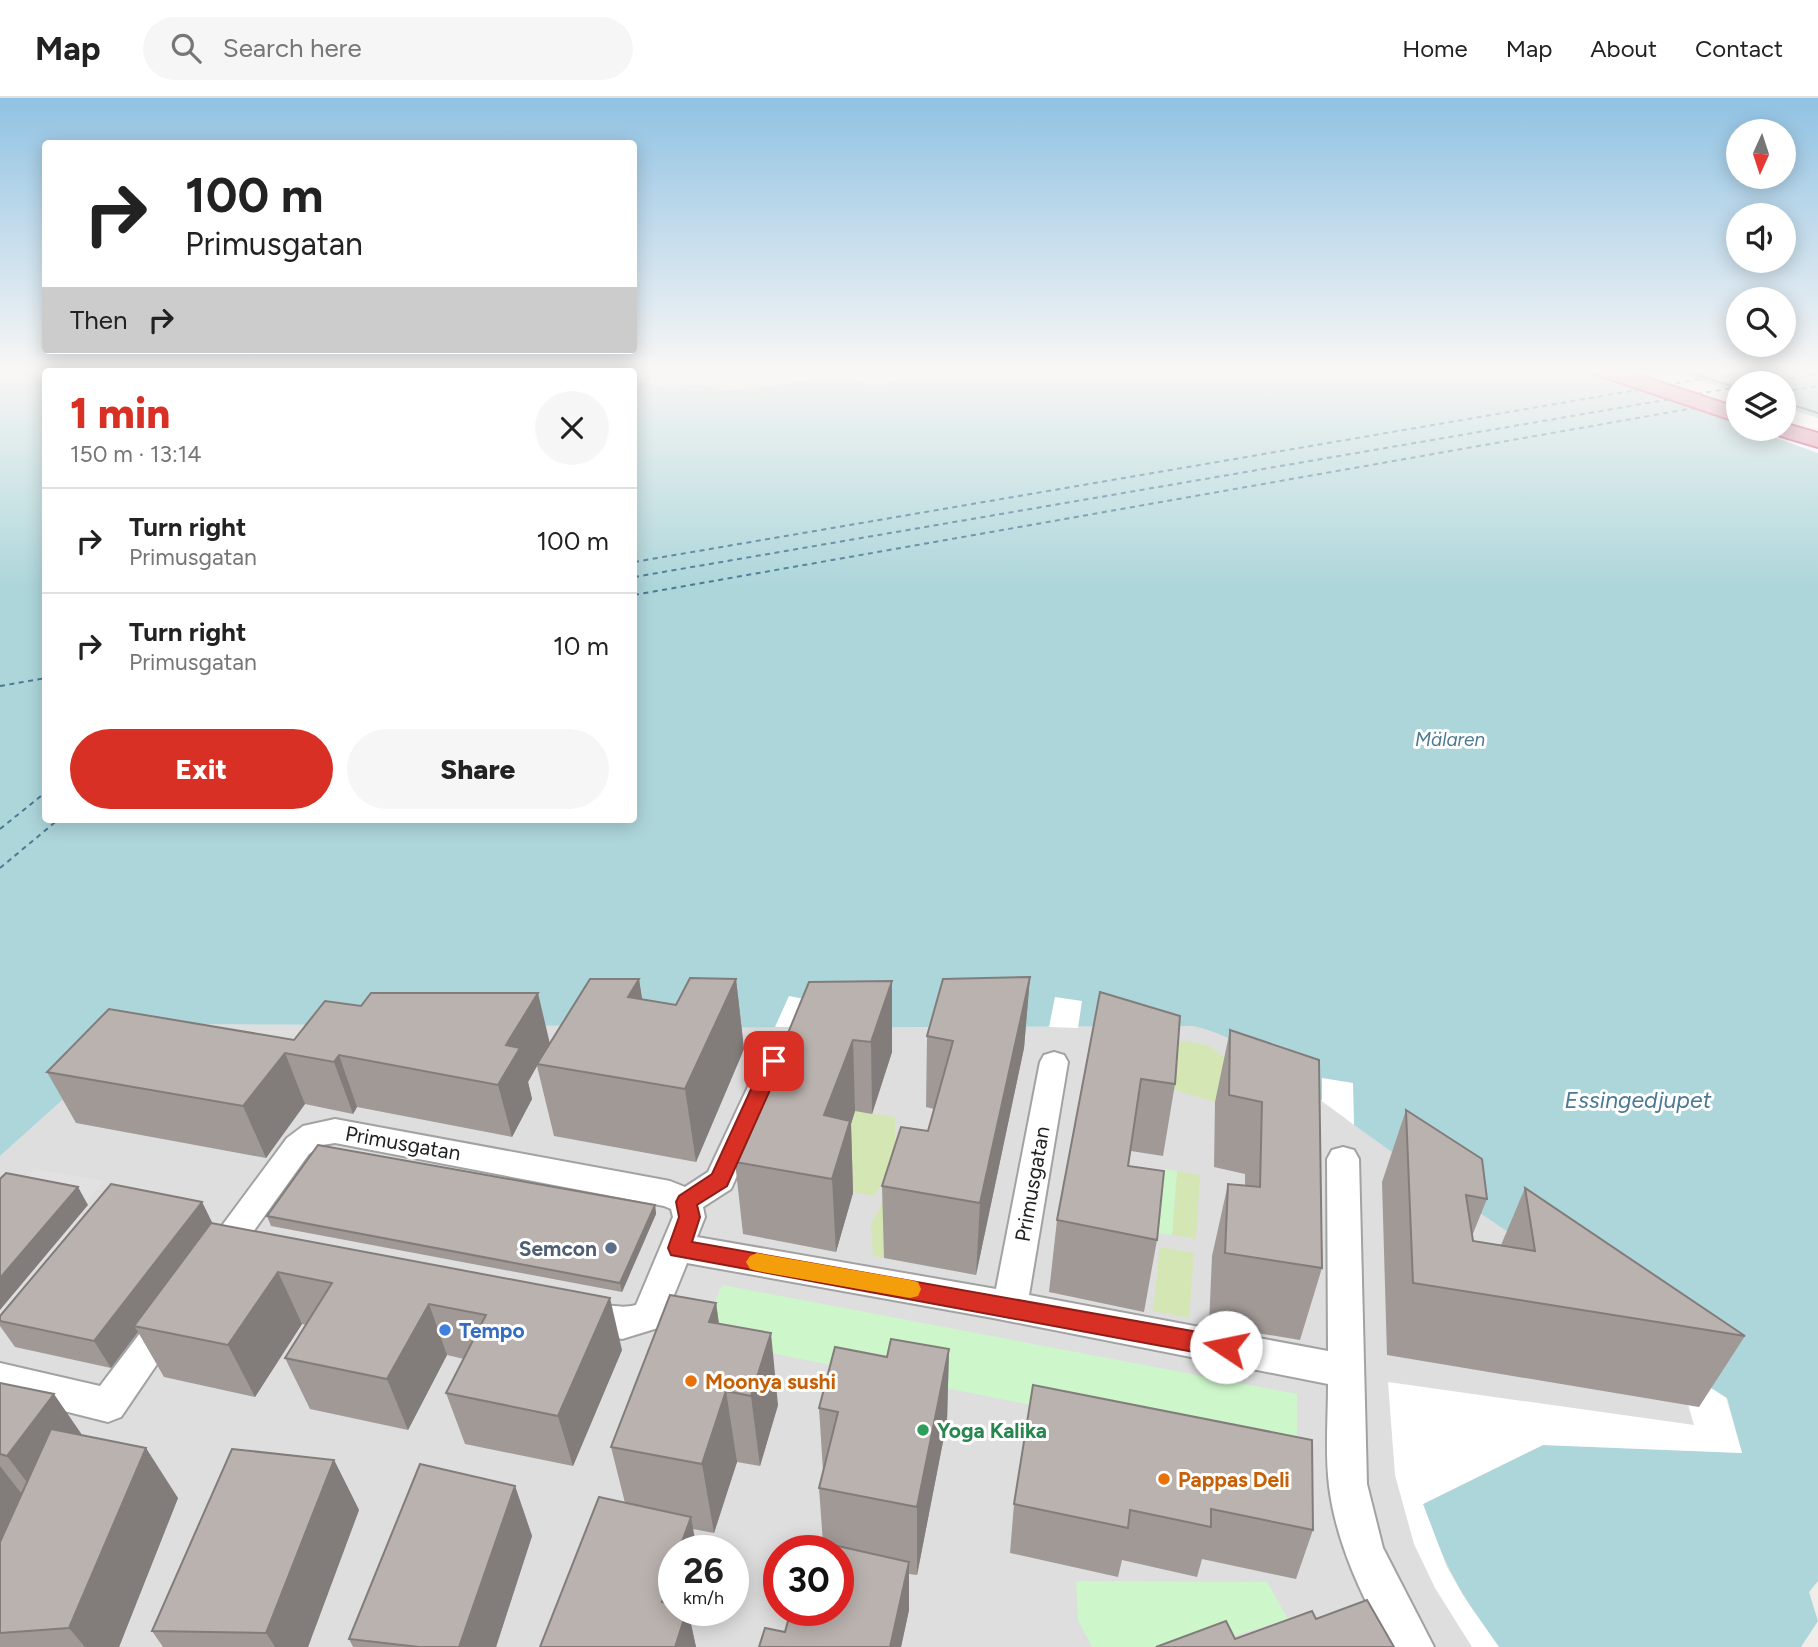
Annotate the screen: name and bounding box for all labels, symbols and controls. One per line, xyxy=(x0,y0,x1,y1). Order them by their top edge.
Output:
search box xyxy=(143,17,633,80)
text: Map xyxy=(35,29,101,68)
icon: search xyxy=(167,29,205,67)
text: Search here xyxy=(223,32,362,64)
text: Home xyxy=(1402,34,1468,63)
text: Map xyxy=(1506,34,1552,63)
text: About xyxy=(1590,34,1657,63)
text: Contact xyxy=(1695,34,1783,63)
north arrow xyxy=(1726,119,1796,189)
map controls xyxy=(1726,119,1796,441)
text: 100 m xyxy=(185,165,324,224)
icon: right xyxy=(70,168,161,259)
button: sound xyxy=(1726,203,1796,273)
text: Primusgatan xyxy=(185,225,363,263)
button: search xyxy=(1726,287,1796,357)
icon: right xyxy=(142,301,180,339)
text: Then xyxy=(70,304,128,336)
button: layers xyxy=(1726,371,1796,441)
text: 1 min xyxy=(70,388,170,439)
button: close xyxy=(535,391,609,465)
text: 150 m · 13:14 xyxy=(70,440,202,468)
text: Turn right xyxy=(129,511,246,543)
icon: right xyxy=(70,522,108,560)
text: 100 m xyxy=(536,525,609,557)
text: Primusgatan xyxy=(129,543,257,571)
text: Turn right xyxy=(129,616,246,648)
icon: right xyxy=(70,627,108,665)
text: 10 m xyxy=(553,630,609,662)
text: Primusgatan xyxy=(129,648,257,676)
water label: Mälaren xyxy=(1415,728,1485,751)
button: Exit xyxy=(70,729,333,809)
button: Share xyxy=(347,729,609,809)
pin xyxy=(744,1031,804,1091)
icon: arrive xyxy=(755,1042,793,1080)
water label: Essingedjupet xyxy=(1565,1086,1711,1114)
street label: Primusgatan xyxy=(343,1121,463,1165)
street label: Primusgatan xyxy=(1010,1124,1054,1244)
place label: Semcon xyxy=(519,1236,597,1261)
marker: Semcon xyxy=(603,1240,619,1256)
position arrow xyxy=(1189,1310,1263,1384)
place label: Tempo xyxy=(459,1318,525,1343)
marker: Tempo xyxy=(437,1322,453,1338)
place label: Moonya sushi xyxy=(705,1369,836,1394)
marker: Moonya sushi xyxy=(683,1373,699,1389)
place label: Yoga Kalika xyxy=(937,1418,1047,1443)
marker: Yoga Kalika xyxy=(915,1422,931,1438)
place label: Pappas Deli xyxy=(1178,1467,1290,1492)
marker: Pappas Deli xyxy=(1156,1471,1172,1487)
speed limit sign: 30 xyxy=(763,1535,854,1626)
text: 26 xyxy=(683,1550,724,1592)
text: km/h xyxy=(683,1587,724,1609)

